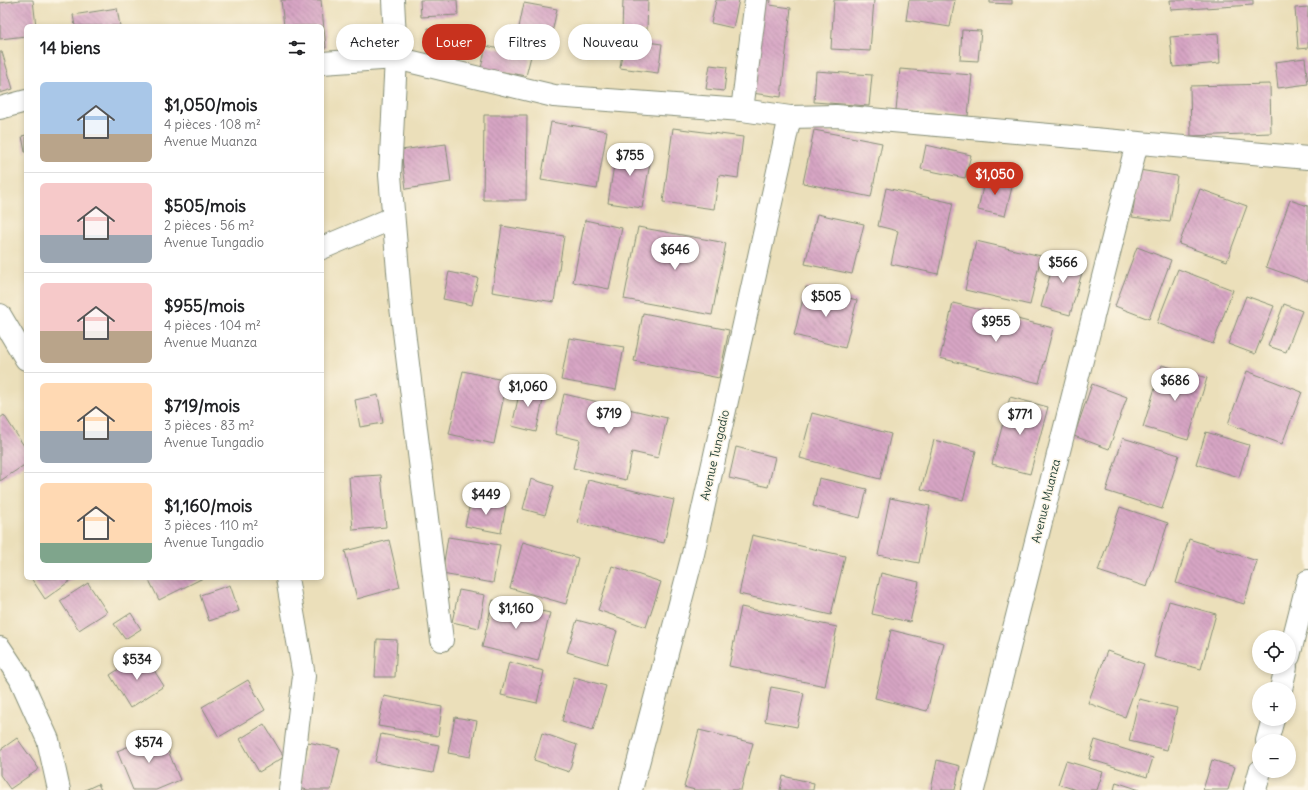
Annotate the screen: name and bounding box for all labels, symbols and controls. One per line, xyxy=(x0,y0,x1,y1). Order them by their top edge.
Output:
chip: Acheter xyxy=(336,24,414,60)
chip: Louer xyxy=(422,24,486,60)
chip: Filtres xyxy=(494,24,560,60)
chip: Nouveau xyxy=(568,24,652,60)
text: 14 biens xyxy=(40,37,101,59)
icon: filters xyxy=(286,37,308,59)
text: $1,050/mois xyxy=(164,94,257,116)
icon: home xyxy=(72,98,120,146)
text: 4 pièces · 108 m² xyxy=(164,116,261,133)
text: Avenue Muanza xyxy=(164,133,257,150)
pin: $755 xyxy=(606,143,654,177)
text: $755 xyxy=(616,147,644,164)
pin: $1,050 xyxy=(962,162,1028,196)
text: $1,050 xyxy=(975,166,1015,183)
text: $505/mois xyxy=(164,195,246,217)
icon: home xyxy=(72,199,120,247)
text: 2 pièces · 56 m² xyxy=(164,217,254,234)
text: Avenue Tungadio xyxy=(164,234,264,251)
pin: $646 xyxy=(651,237,699,271)
text: $646 xyxy=(660,241,690,258)
pin: $566 xyxy=(1039,250,1087,284)
text: $566 xyxy=(1048,254,1078,271)
pin: $505 xyxy=(802,284,850,318)
text: $505 xyxy=(811,288,841,305)
text: $955/mois xyxy=(164,295,245,317)
icon: home xyxy=(72,299,120,347)
pin: $955 xyxy=(972,309,1020,343)
text: $955 xyxy=(981,313,1011,330)
text: 4 pièces · 104 m² xyxy=(164,317,261,334)
text: Avenue Muanza xyxy=(164,334,257,351)
pin: $686 xyxy=(1151,368,1199,402)
text: $686 xyxy=(1160,372,1190,389)
pin: $1,060 xyxy=(495,374,561,408)
text: $1,060 xyxy=(508,378,548,395)
text: $719/mois xyxy=(164,395,240,417)
icon: home xyxy=(72,399,120,447)
pin: $719 xyxy=(585,401,633,435)
pin: $771 xyxy=(996,402,1044,436)
text: $719 xyxy=(596,405,622,422)
text: $771 xyxy=(1007,406,1033,423)
street label: Avenue Tungadio xyxy=(697,408,732,502)
text: 3 pièces · 83 m² xyxy=(164,417,254,434)
text: Avenue Tungadio xyxy=(164,434,264,451)
street label: Avenue Muanza xyxy=(1028,457,1063,544)
pin: $449 xyxy=(462,482,510,516)
text: $449 xyxy=(471,486,501,503)
text: $1,160/mois xyxy=(164,495,252,517)
icon: home xyxy=(72,499,120,547)
text: 3 pièces · 110 m² xyxy=(164,517,258,534)
text: Avenue Tungadio xyxy=(164,534,264,551)
pin: $1,160 xyxy=(483,596,549,630)
text: $1,160 xyxy=(498,600,534,617)
map controls xyxy=(1252,630,1296,778)
button: locate xyxy=(1252,630,1296,674)
pin: $534 xyxy=(113,647,161,681)
text: $534 xyxy=(122,651,152,668)
button: + xyxy=(1252,682,1296,726)
pin: $574 xyxy=(125,730,173,764)
text: $574 xyxy=(135,734,163,751)
button: − xyxy=(1252,734,1296,778)

